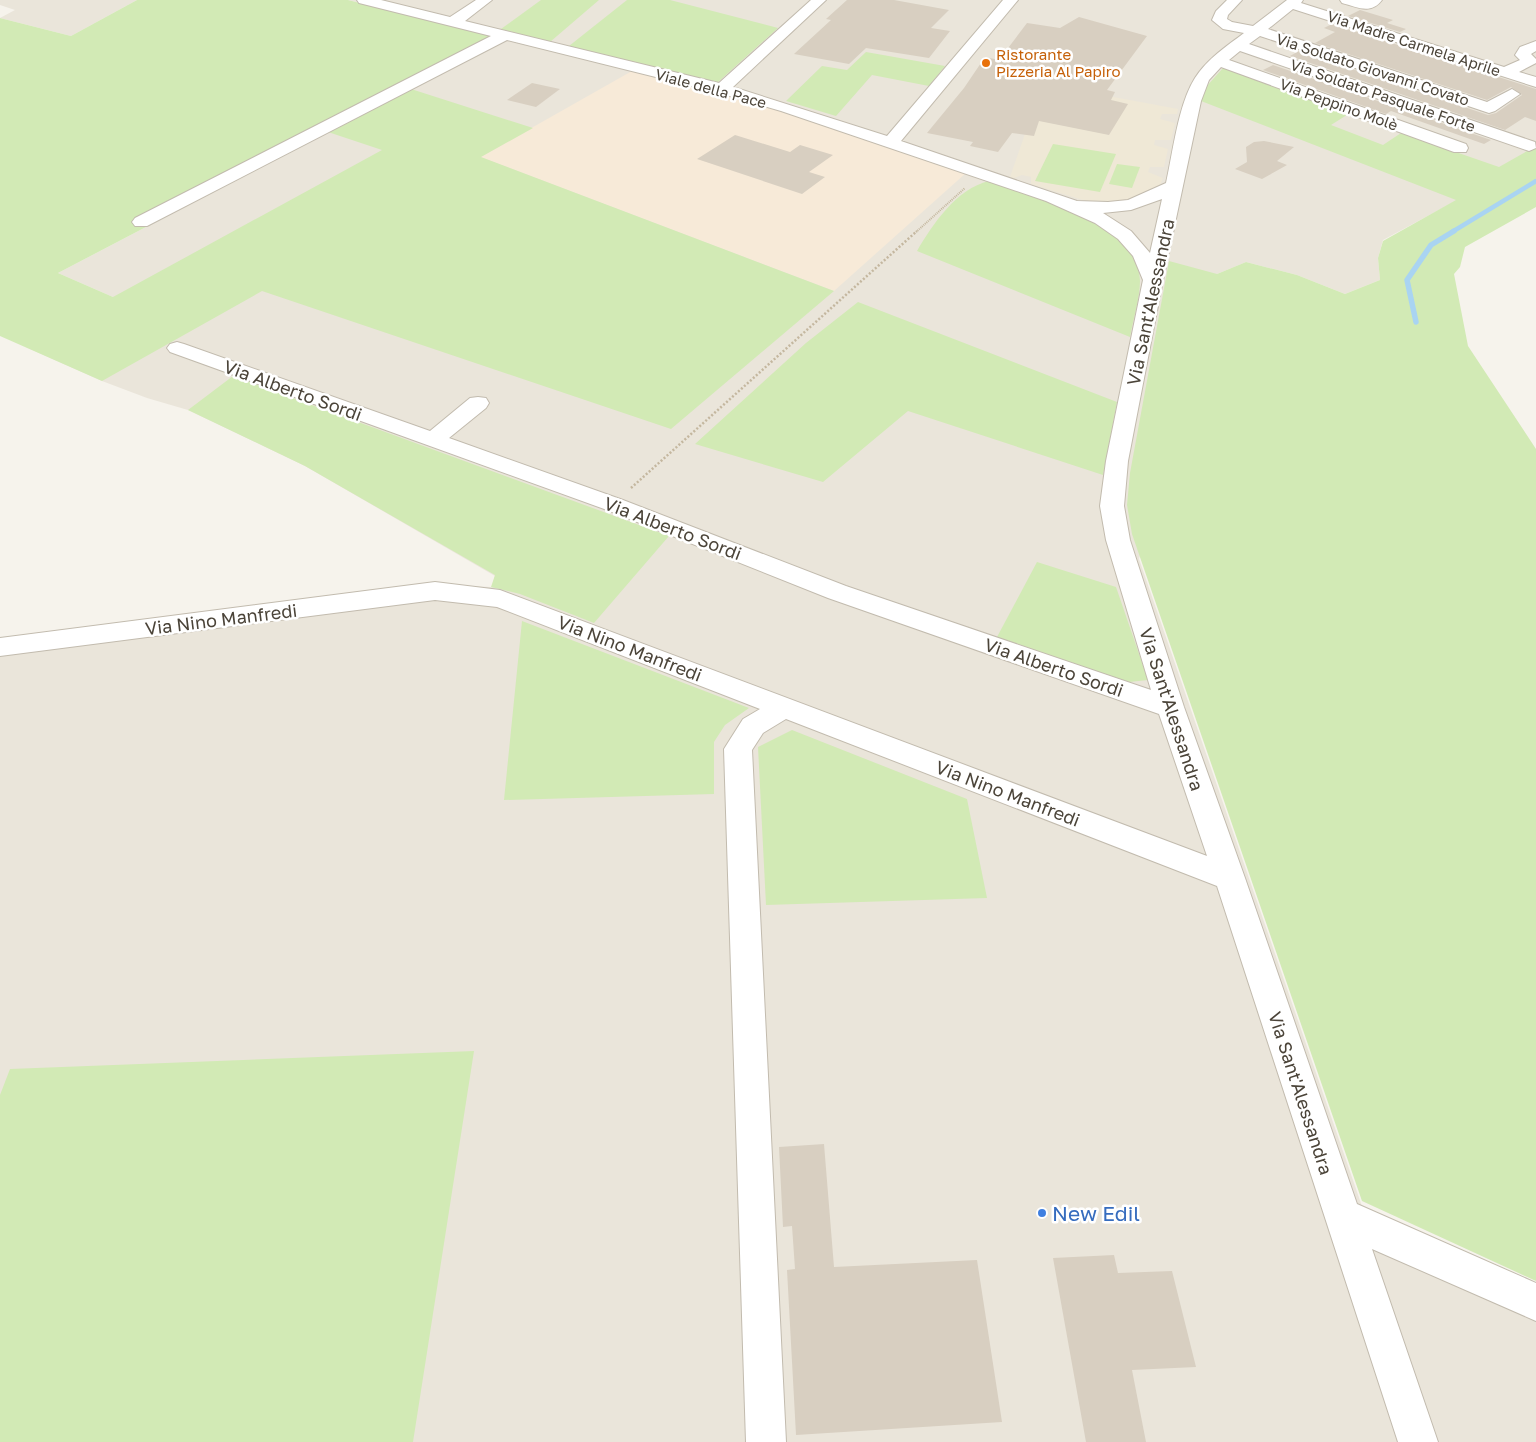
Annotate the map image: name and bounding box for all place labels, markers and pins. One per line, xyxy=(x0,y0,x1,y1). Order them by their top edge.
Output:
place label: Ristorante Pizzeria Al Papiro xyxy=(996,45,1121,80)
marker: Ristorante Pizzeria Al Papiro xyxy=(980,57,992,69)
place label: New Edil xyxy=(1052,1200,1140,1226)
marker: New Edil xyxy=(1036,1207,1048,1219)

